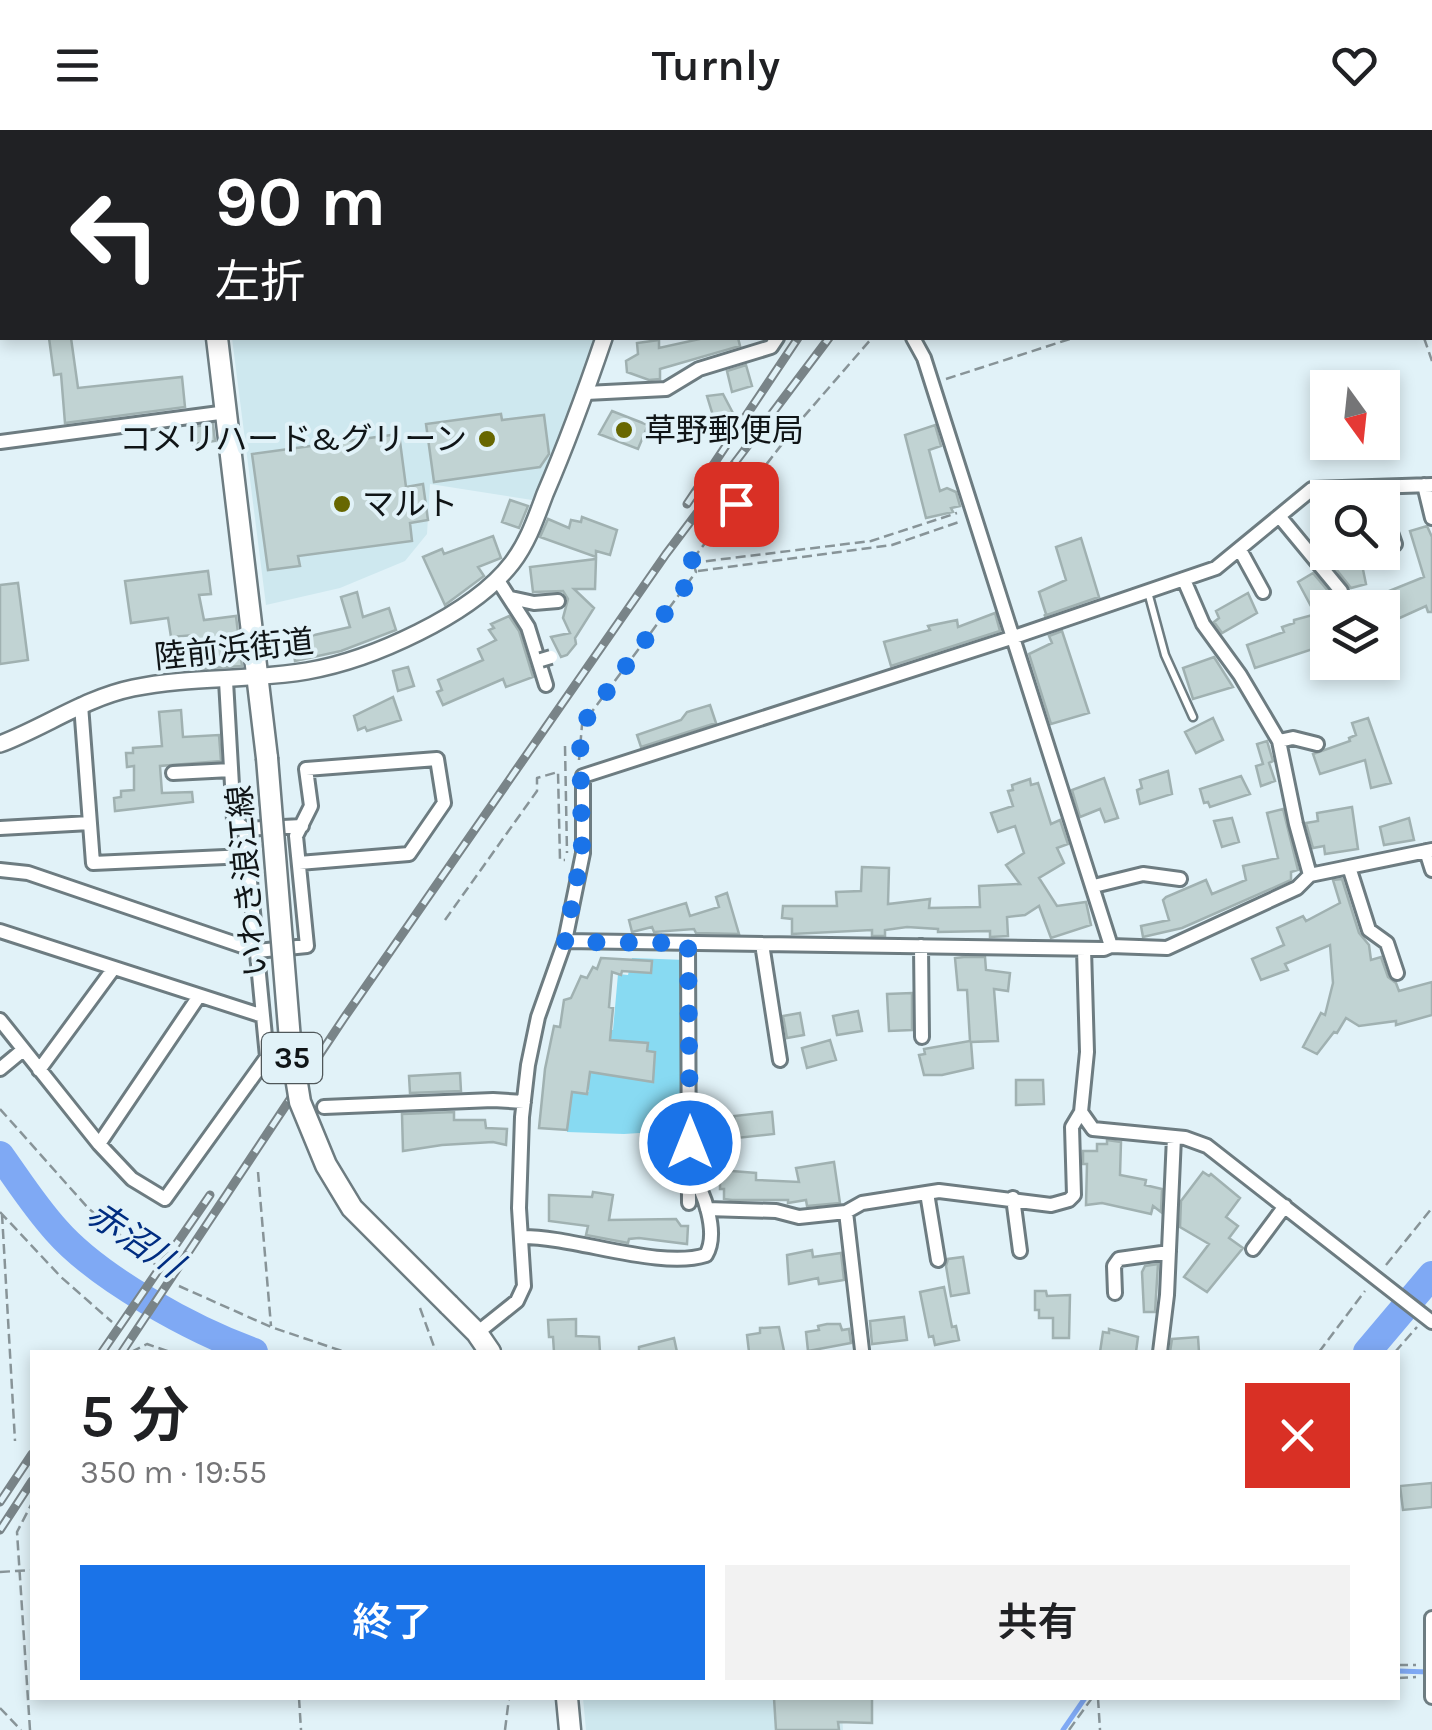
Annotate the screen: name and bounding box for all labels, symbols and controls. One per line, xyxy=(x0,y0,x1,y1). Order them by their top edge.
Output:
icon: menu xyxy=(50,38,105,93)
icon: heart xyxy=(1327,38,1382,93)
text: Turnly xyxy=(652,39,780,91)
text: 90 m xyxy=(215,161,386,243)
icon: left xyxy=(50,170,180,300)
text: 左折 xyxy=(215,256,305,308)
north arrow xyxy=(1310,370,1400,460)
map controls xyxy=(1310,370,1400,680)
place label: 草野郵便局 xyxy=(644,412,804,449)
marker: 草野郵便局 xyxy=(613,419,635,441)
place label: コメリハード&グリーン xyxy=(119,421,467,458)
marker: コメリハード&グリーン xyxy=(476,428,498,450)
pin xyxy=(694,462,779,547)
icon: arrive xyxy=(709,477,764,532)
button: search xyxy=(1310,480,1400,570)
place label: マルト xyxy=(362,486,458,523)
marker: マルト xyxy=(331,493,353,515)
button: layers xyxy=(1310,590,1400,680)
street label: 陸前浜街道 xyxy=(153,623,316,676)
street label: いわき浪江線 xyxy=(221,784,274,978)
road number: 35 xyxy=(262,1033,322,1083)
position arrow xyxy=(638,1091,742,1195)
water label: 赤沼川 xyxy=(80,1193,193,1288)
text: 5 分 xyxy=(80,1381,190,1451)
button: close xyxy=(1245,1383,1350,1488)
text: 350 m · 19:55 xyxy=(80,1454,267,1491)
button: 終了 xyxy=(80,1565,705,1680)
button: 共有 xyxy=(725,1565,1350,1680)

